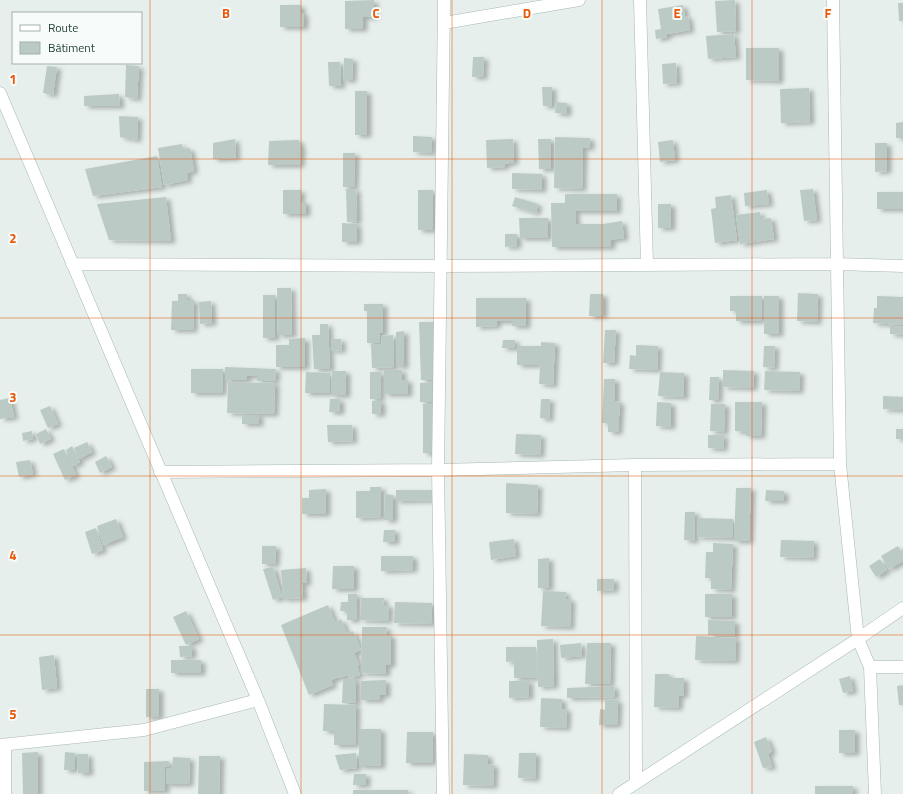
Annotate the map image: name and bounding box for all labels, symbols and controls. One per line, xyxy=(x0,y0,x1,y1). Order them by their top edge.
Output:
text: B xyxy=(222,3,230,23)
text: C xyxy=(372,3,380,23)
text: D xyxy=(523,3,531,23)
text: E xyxy=(673,3,681,23)
text: F xyxy=(825,3,832,23)
legend xyxy=(12,12,142,64)
text: Route xyxy=(48,18,78,37)
text: Bâtiment xyxy=(48,38,96,57)
text: 1 xyxy=(9,69,17,89)
text: 2 xyxy=(9,228,17,248)
text: 3 xyxy=(9,387,17,407)
text: 4 xyxy=(9,545,17,565)
text: 5 xyxy=(9,704,17,724)

